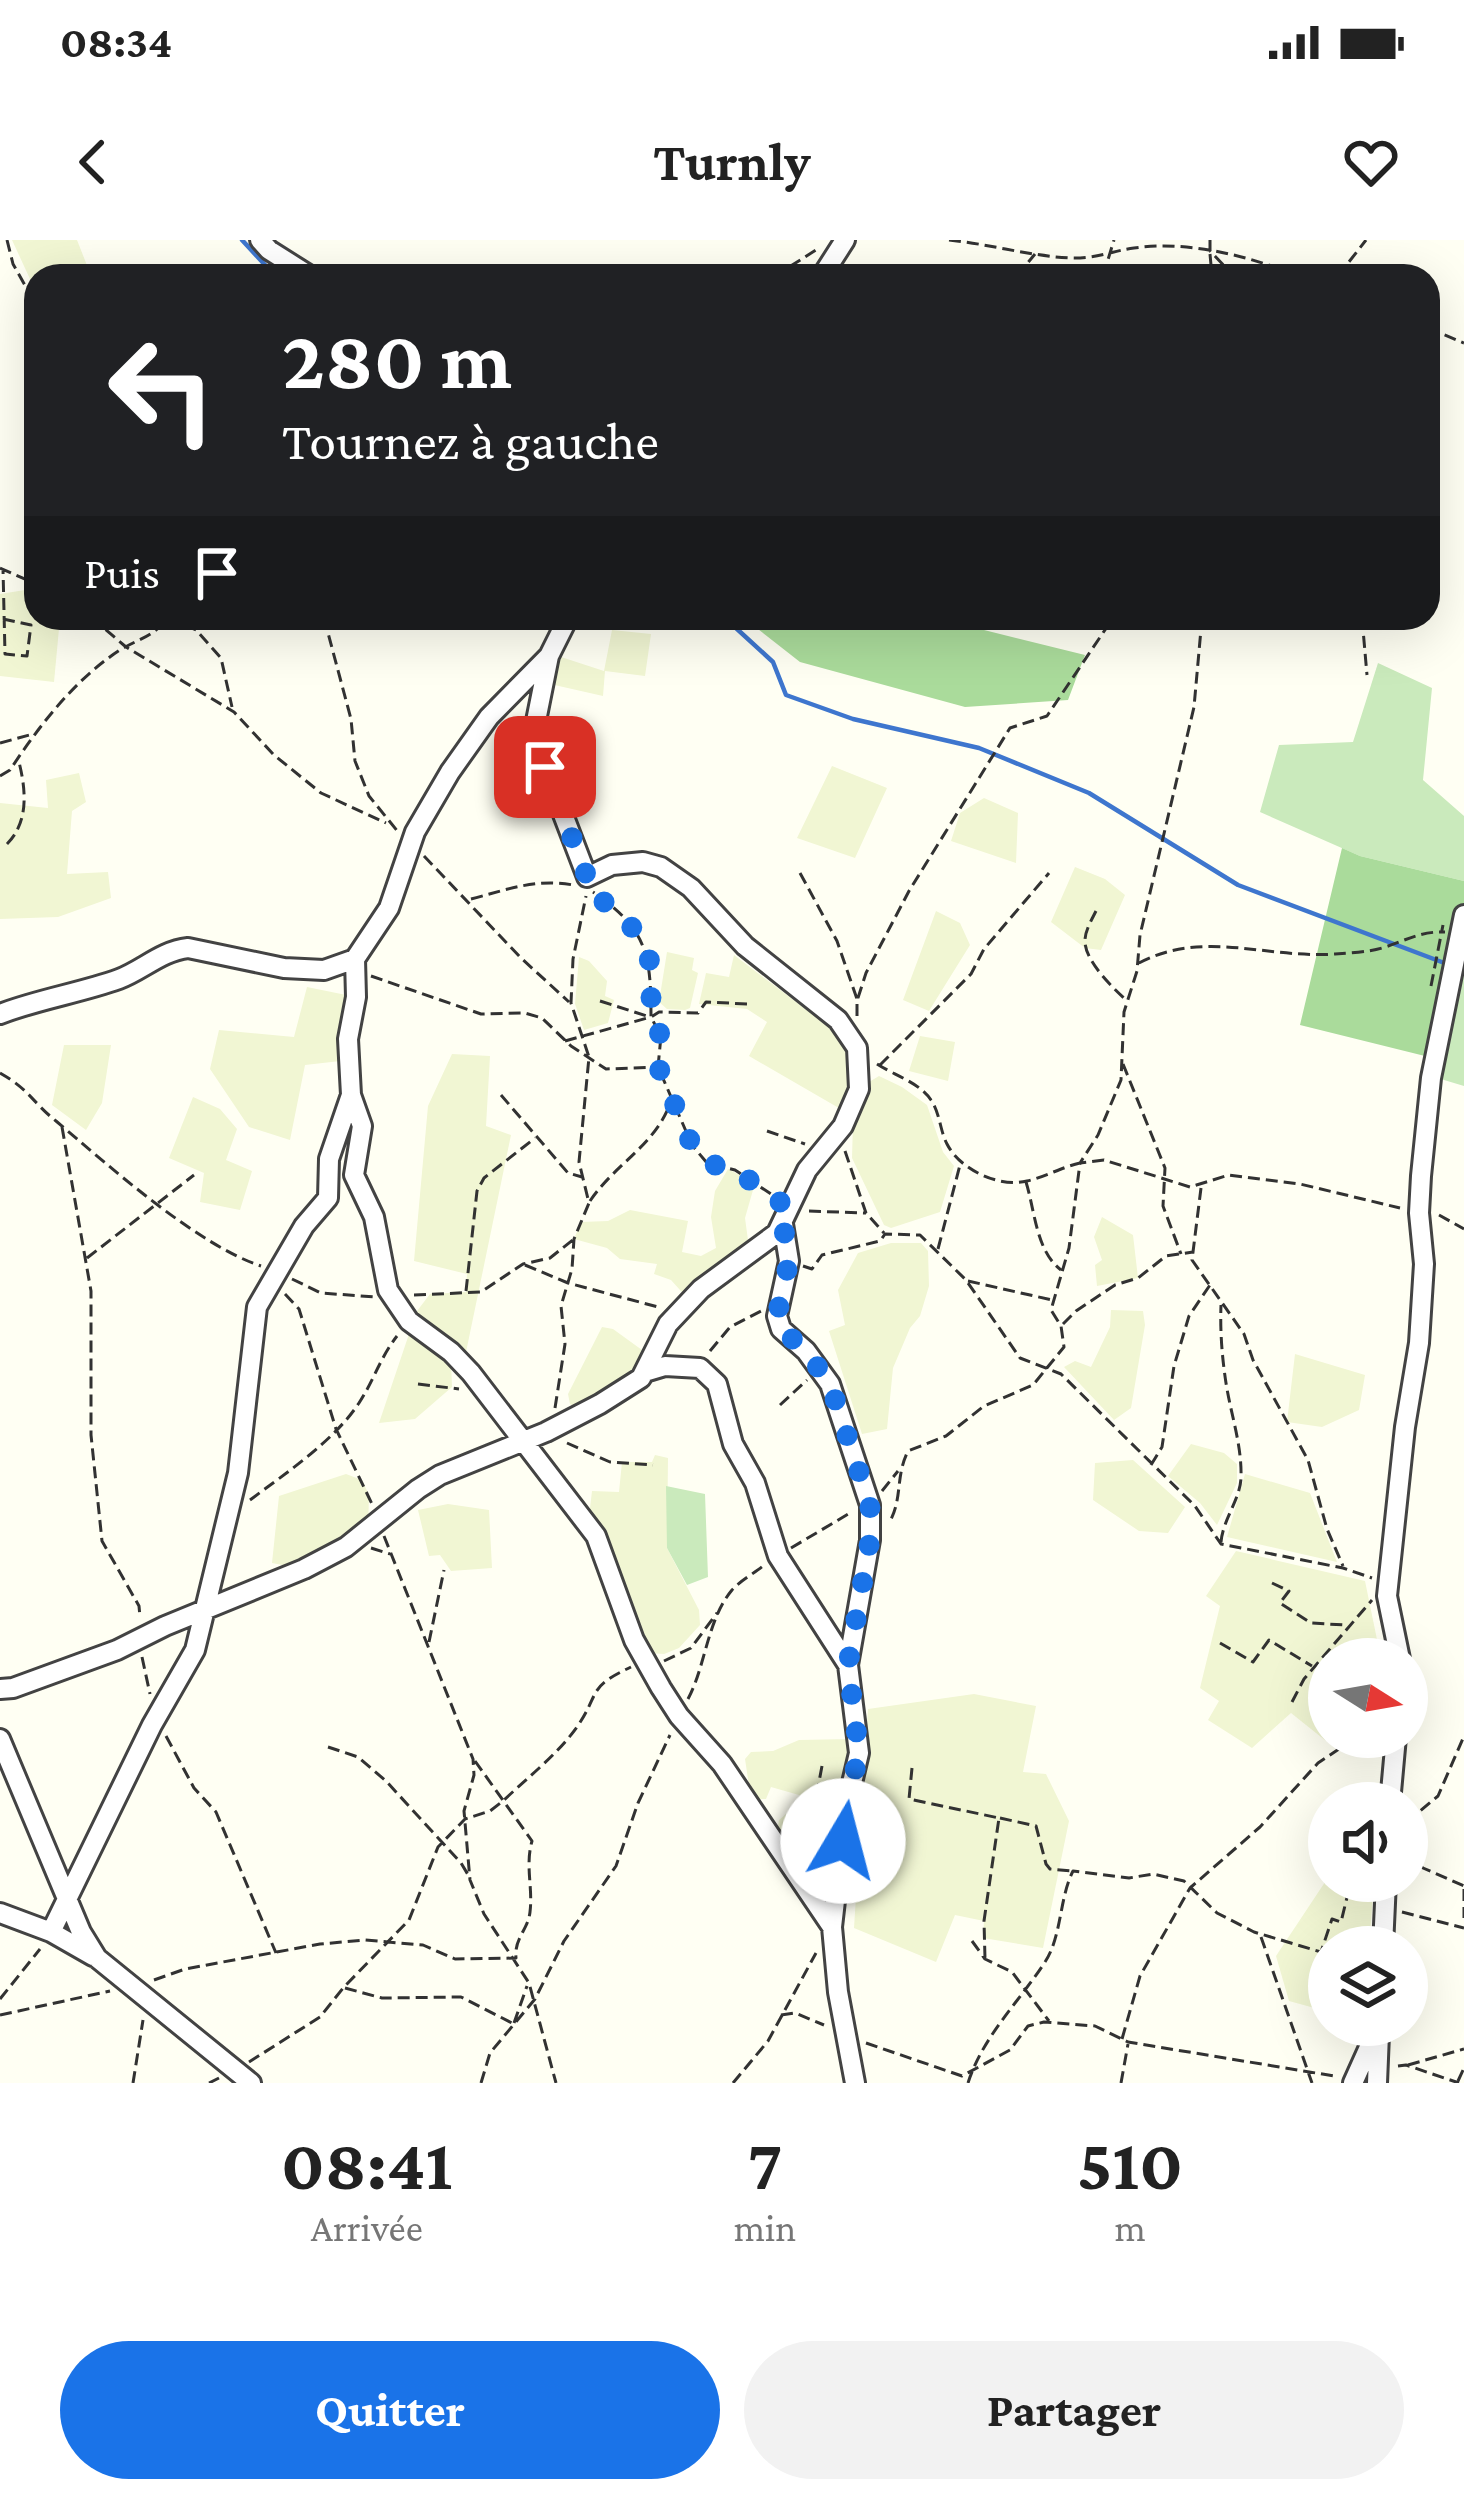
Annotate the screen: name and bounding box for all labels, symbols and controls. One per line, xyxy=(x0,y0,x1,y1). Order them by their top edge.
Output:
text: 08:34 xyxy=(60,17,172,67)
icon: back xyxy=(60,129,126,195)
icon: heart xyxy=(1338,129,1404,195)
text: Turnly xyxy=(653,132,811,192)
icon: left xyxy=(84,312,240,468)
text: 280 m xyxy=(282,313,512,406)
text: Tournez à gauche xyxy=(282,411,659,471)
icon: arrive xyxy=(184,540,250,606)
text: Puis xyxy=(84,548,160,598)
pin xyxy=(494,716,596,818)
icon: arrive xyxy=(512,734,578,800)
north arrow xyxy=(1308,1638,1428,1758)
map controls xyxy=(1308,1638,1428,2046)
position arrow xyxy=(780,1778,906,1904)
button: sound xyxy=(1308,1782,1428,1902)
button: layers xyxy=(1308,1926,1428,2046)
text: 08:41 xyxy=(281,2124,453,2204)
text: 7 xyxy=(747,2124,782,2204)
text: 510 xyxy=(1077,2124,1183,2204)
text: Arrivée xyxy=(311,2206,423,2249)
text: min xyxy=(734,2206,796,2249)
text: m xyxy=(1114,2206,1146,2249)
button: Quitter xyxy=(60,2341,720,2479)
button: Partager xyxy=(744,2341,1404,2479)

